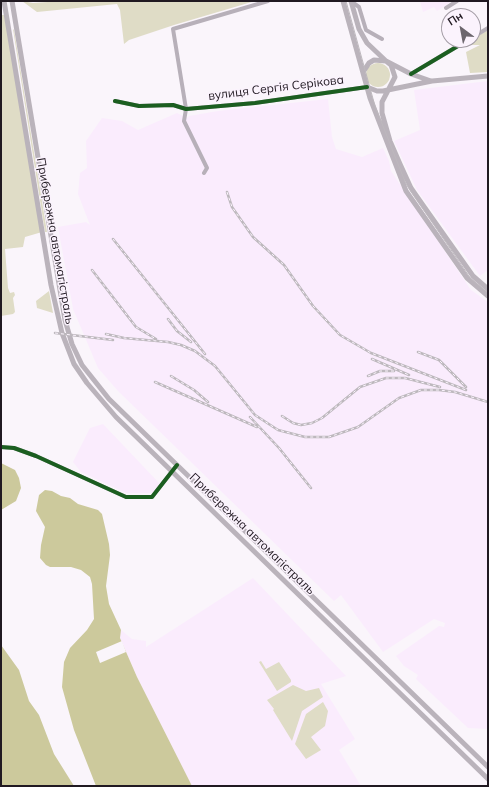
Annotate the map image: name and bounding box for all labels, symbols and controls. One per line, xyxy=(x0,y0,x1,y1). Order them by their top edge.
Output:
north arrow xyxy=(441,8,481,48)
text: Пн xyxy=(445,9,465,29)
street label: вулиця Сергія Серікова xyxy=(207,73,345,103)
street label: Прибережна автомагістраль xyxy=(33,157,77,325)
street label: Прибережна автомагістраль xyxy=(186,470,318,598)

